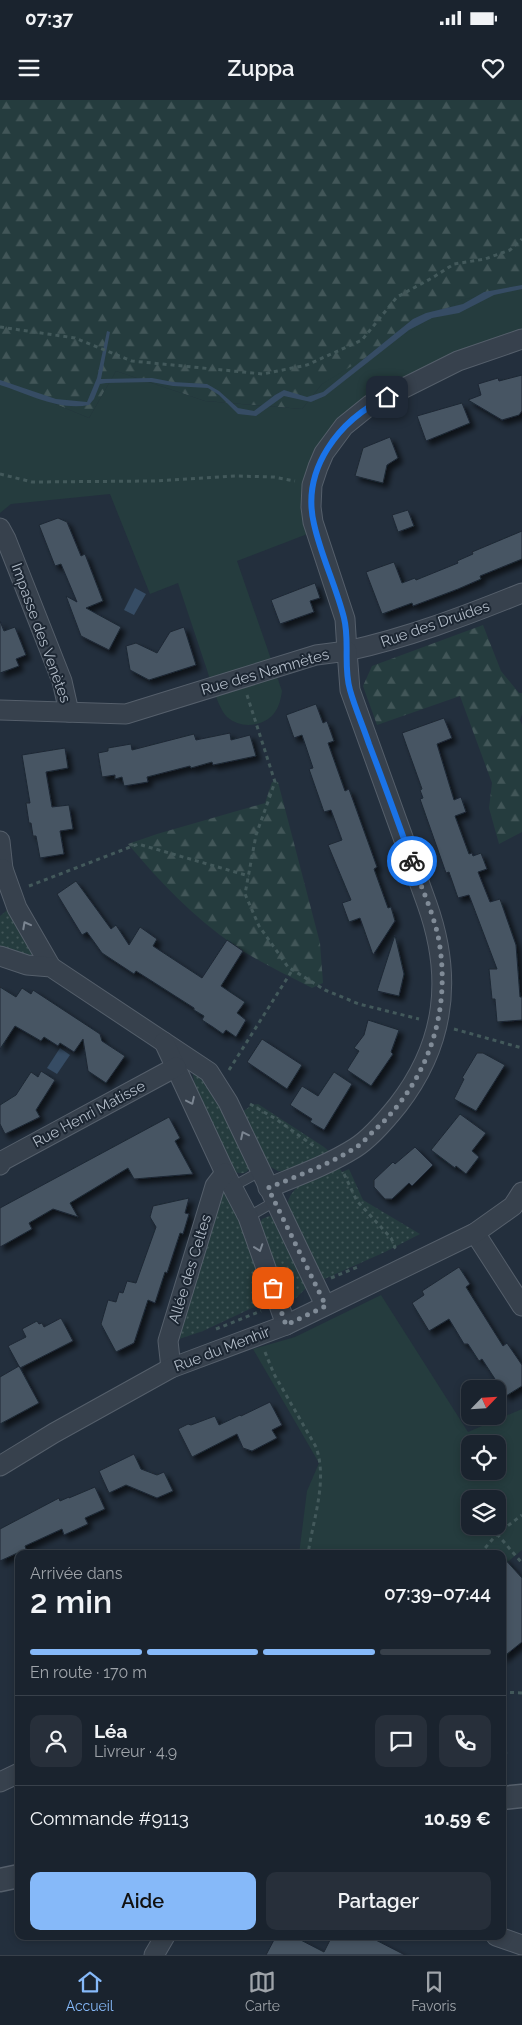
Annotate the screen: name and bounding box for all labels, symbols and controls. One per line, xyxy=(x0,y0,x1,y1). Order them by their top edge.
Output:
text: 07:37 xyxy=(25,7,73,29)
icon: menu xyxy=(15,54,43,82)
icon: heart xyxy=(479,54,507,82)
text: Zuppa xyxy=(227,55,295,81)
pin xyxy=(366,376,408,418)
icon: home xyxy=(373,383,401,411)
street label: Impasse des Venètes xyxy=(7,561,75,705)
street label: Rue des Druides xyxy=(378,597,492,651)
street label: Rue des Namnètes xyxy=(199,645,331,699)
courier xyxy=(387,836,437,886)
icon: bike xyxy=(398,847,426,875)
one-way arrow xyxy=(22,921,32,930)
street label: Rue Henri Matisse xyxy=(30,1077,149,1151)
one-way arrow xyxy=(185,1095,195,1104)
one-way arrow xyxy=(240,1132,250,1141)
street label: Allée des Celtes xyxy=(165,1212,215,1326)
one-way arrow xyxy=(253,1243,263,1252)
pin xyxy=(252,1267,294,1309)
icon: bag xyxy=(259,1274,287,1302)
street label: Rue du Menhir xyxy=(172,1322,273,1376)
north arrow xyxy=(461,1380,506,1425)
map controls xyxy=(461,1380,506,1535)
button: locate xyxy=(461,1435,506,1480)
button: layers xyxy=(461,1490,506,1535)
text: Arrivée dans xyxy=(30,1564,122,1583)
text: 07:39–07:44 xyxy=(384,1582,491,1604)
text: 2 min xyxy=(30,1583,112,1620)
text: En route · 170 m xyxy=(30,1663,147,1682)
button: person xyxy=(30,1715,82,1767)
button: chat xyxy=(375,1715,427,1767)
button: phone xyxy=(439,1715,491,1767)
text: Léa xyxy=(94,1720,127,1742)
text: Livreur · 4.9 xyxy=(94,1742,177,1761)
text: Commande #9113 xyxy=(30,1807,189,1829)
text: 10.59 € xyxy=(424,1807,491,1829)
button: Aide xyxy=(30,1872,256,1930)
button: Partager xyxy=(266,1872,491,1930)
tab: Accueil xyxy=(66,1968,114,2014)
tab: Carte xyxy=(245,1968,280,2014)
tab: Favoris xyxy=(411,1968,456,2014)

